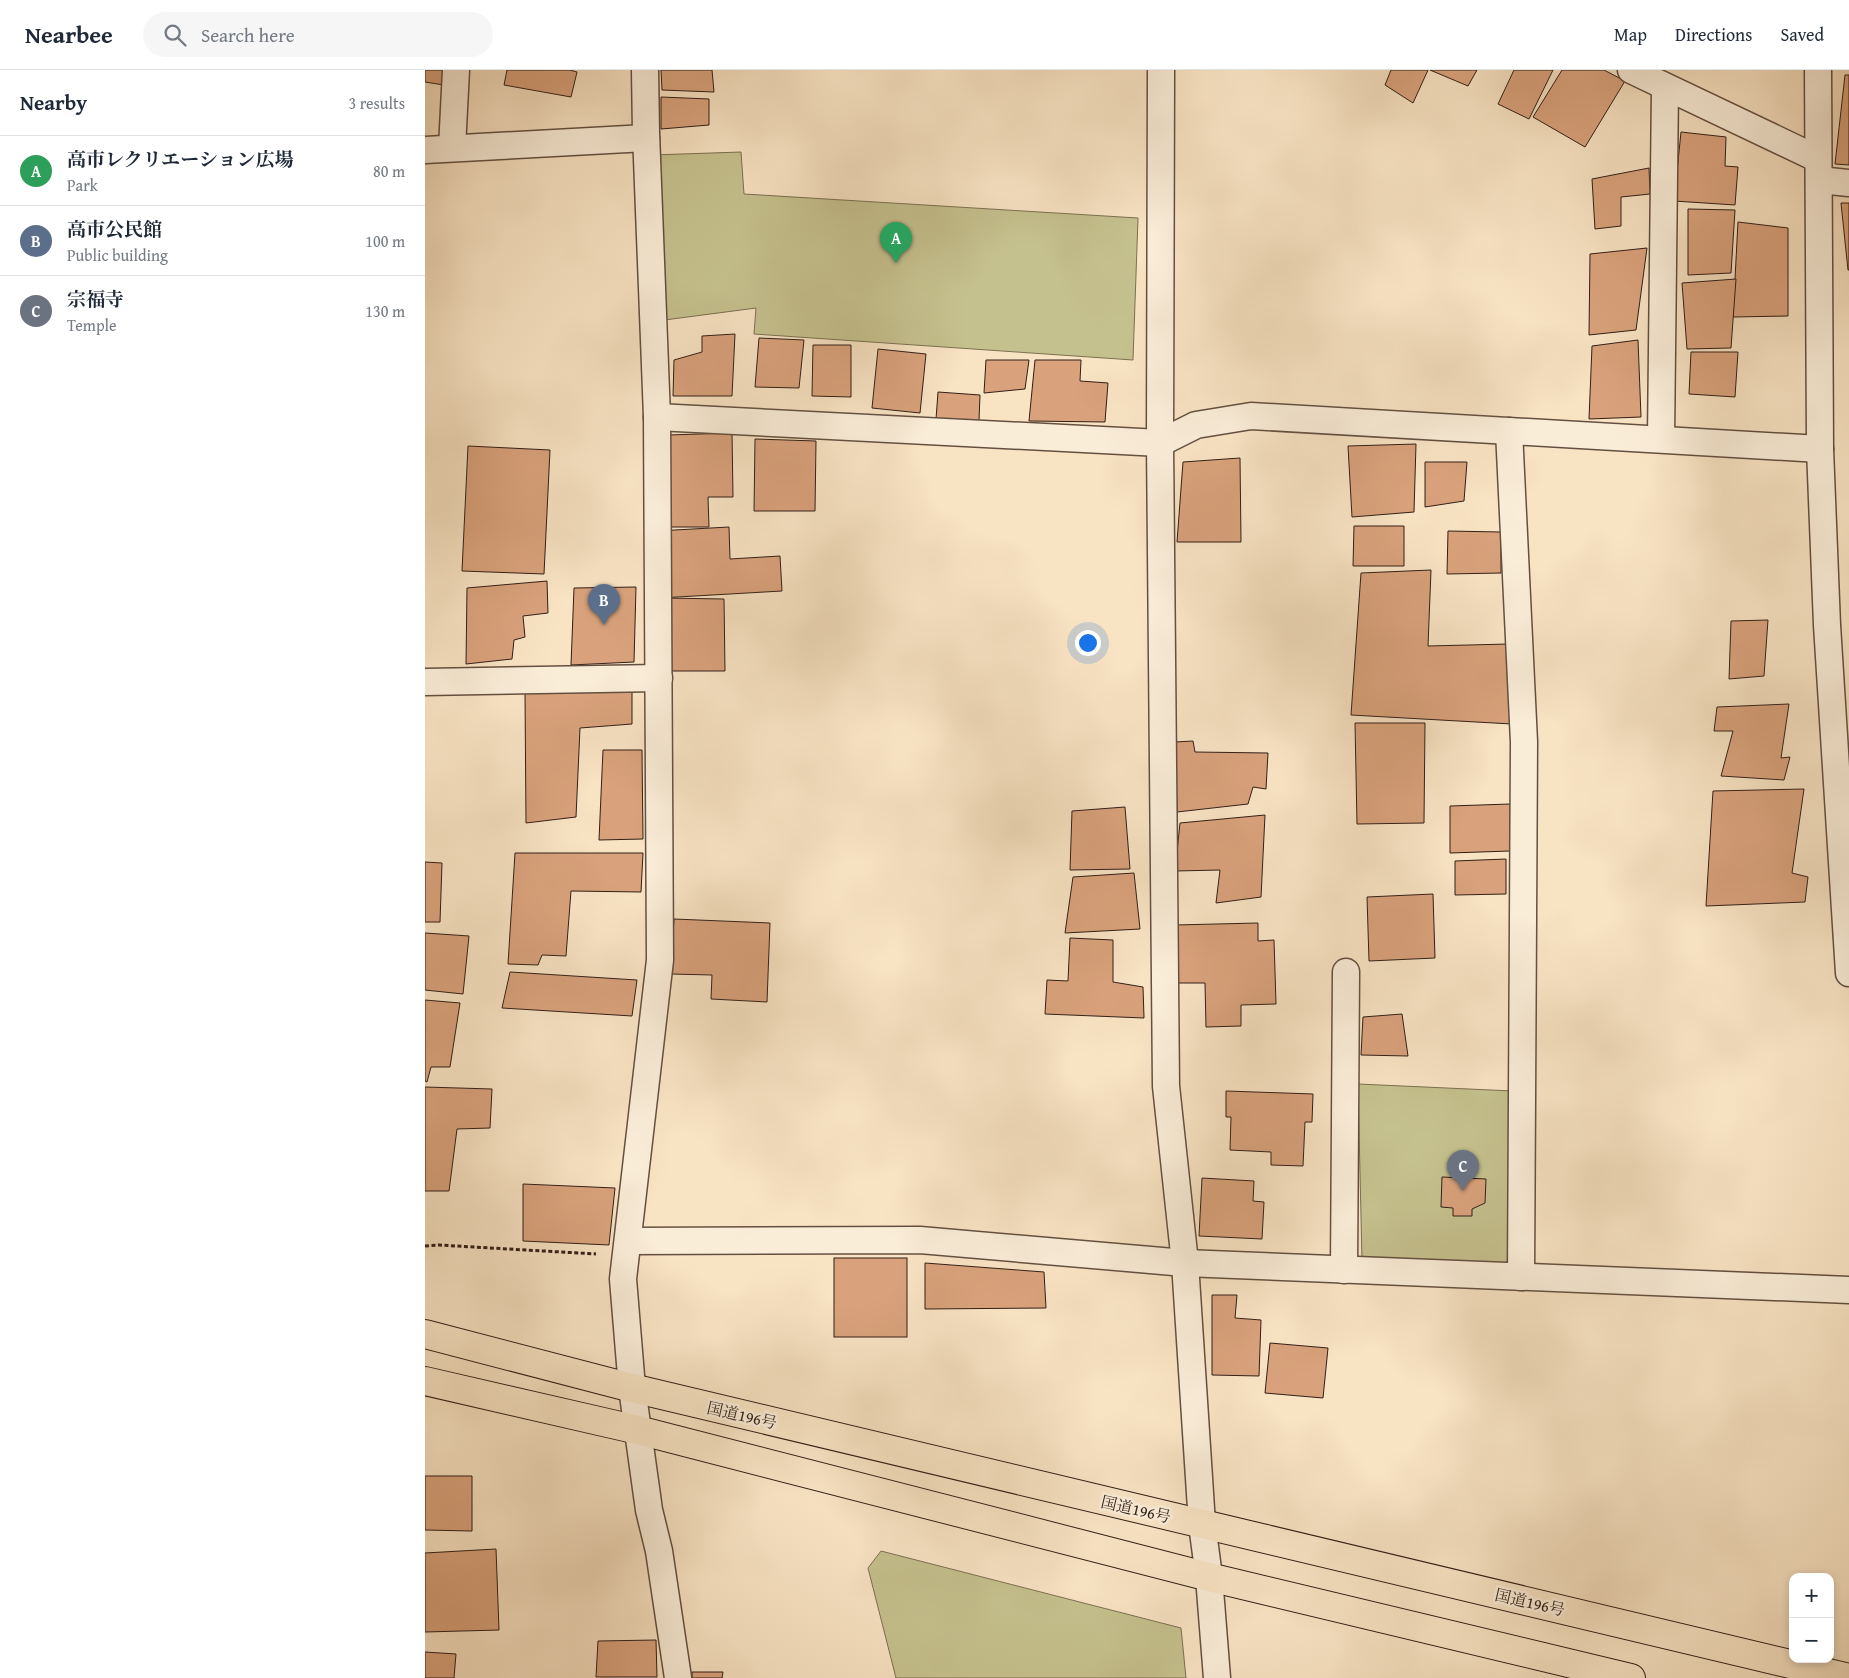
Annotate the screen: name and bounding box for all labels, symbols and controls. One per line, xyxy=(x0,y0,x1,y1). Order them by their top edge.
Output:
search box xyxy=(143,12,493,57)
text: Nearbee xyxy=(25,17,113,52)
icon: search xyxy=(161,21,189,49)
text: Search here xyxy=(201,21,295,49)
text: Map xyxy=(1614,21,1647,48)
text: Directions xyxy=(1675,21,1752,48)
text: Saved xyxy=(1780,21,1824,48)
text: Nearby xyxy=(20,87,87,118)
text: 3 results xyxy=(348,91,405,115)
text: 高市レクリエーション広場 xyxy=(67,145,293,173)
text: A xyxy=(31,159,41,183)
text: 80 m xyxy=(373,159,405,183)
text: Park xyxy=(67,173,98,197)
text: 高市公民館 xyxy=(67,215,162,243)
pin: A xyxy=(880,222,912,263)
text: B xyxy=(31,229,41,253)
text: 100 m xyxy=(365,229,405,253)
text: Public building xyxy=(67,243,168,267)
text: 宗福寺 xyxy=(67,285,124,313)
text: C xyxy=(31,299,41,323)
text: 130 m xyxy=(365,299,405,323)
text: Temple xyxy=(67,313,117,337)
pin: B xyxy=(588,584,620,625)
your location xyxy=(1075,630,1101,656)
pin: C xyxy=(1447,1150,1479,1191)
street label: 国道196号 xyxy=(705,1395,779,1435)
street label: 国道196号 xyxy=(1099,1489,1173,1529)
map controls xyxy=(1789,1573,1834,1663)
button: + xyxy=(1789,1573,1834,1618)
street label: 国道196号 xyxy=(1493,1582,1567,1622)
button: − xyxy=(1789,1618,1834,1663)

